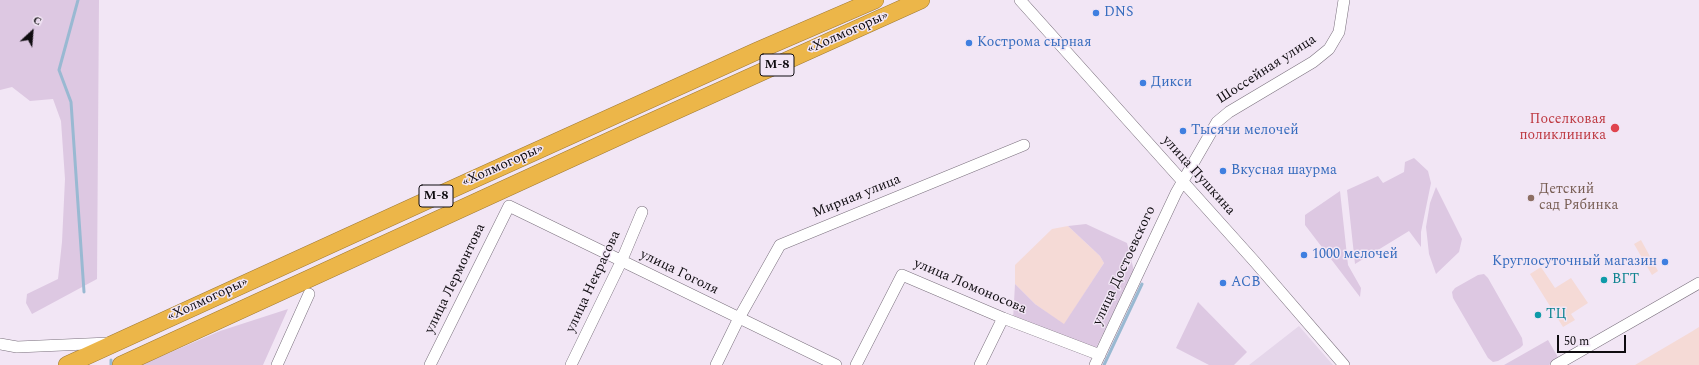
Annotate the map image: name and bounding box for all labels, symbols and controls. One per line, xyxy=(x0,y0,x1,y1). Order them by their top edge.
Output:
place label: DNS xyxy=(1104,5,1133,21)
street label: «Холмогоры» xyxy=(805,8,891,58)
marker: DNS xyxy=(1091,8,1101,18)
text: С xyxy=(30,11,45,30)
north arrow xyxy=(12,12,52,52)
street label: Шоссейная улица xyxy=(1214,32,1320,108)
place label: Кострома сырная xyxy=(977,35,1091,51)
marker: Кострома сырная xyxy=(964,38,974,48)
road number: М-8 xyxy=(760,54,794,76)
place label: Дикси xyxy=(1151,75,1192,91)
marker: Дикси xyxy=(1138,78,1148,88)
place label: Поселковая поликлиника xyxy=(1519,112,1606,144)
marker: Поселковая поликлиника xyxy=(1609,122,1621,134)
place label: Тысячи мелочей xyxy=(1191,123,1299,139)
marker: Тысячи мелочей xyxy=(1178,126,1188,136)
street label: улица Пушкина xyxy=(1158,133,1238,219)
street label: «Холмогоры» xyxy=(460,141,546,191)
place label: Вкусная шаурма xyxy=(1231,163,1337,179)
marker: Вкусная шаурма xyxy=(1218,166,1228,176)
street label: Мирная улица xyxy=(810,172,904,222)
place label: Детский сад Рябинка xyxy=(1539,182,1618,214)
road number: М-8 xyxy=(419,185,453,207)
marker: Детский сад Рябинка xyxy=(1526,193,1536,203)
street label: улица Достоевского xyxy=(1090,204,1160,328)
street label: улица Лермонтова xyxy=(422,221,490,337)
street label: улица Некрасова xyxy=(563,228,625,336)
street label: улица Гоголя xyxy=(637,247,721,299)
place label: 1000 мелочей xyxy=(1312,247,1398,263)
marker: 1000 мелочей xyxy=(1299,250,1309,260)
place label: Круглосуточный магазин xyxy=(1492,254,1657,270)
street label: улица Ломоносова xyxy=(911,256,1029,318)
marker: Круглосуточный магазин xyxy=(1660,257,1670,267)
place label: ВГТ xyxy=(1612,272,1639,288)
street label: «Холмогоры» xyxy=(165,274,251,326)
place label: АСВ xyxy=(1231,275,1260,291)
marker: ВГТ xyxy=(1599,275,1609,285)
marker: АСВ xyxy=(1218,278,1228,288)
place label: ТЦ xyxy=(1546,307,1566,323)
marker: ТЦ xyxy=(1533,310,1543,320)
scale bar xyxy=(1559,327,1628,353)
text: 50 m xyxy=(1564,332,1589,351)

